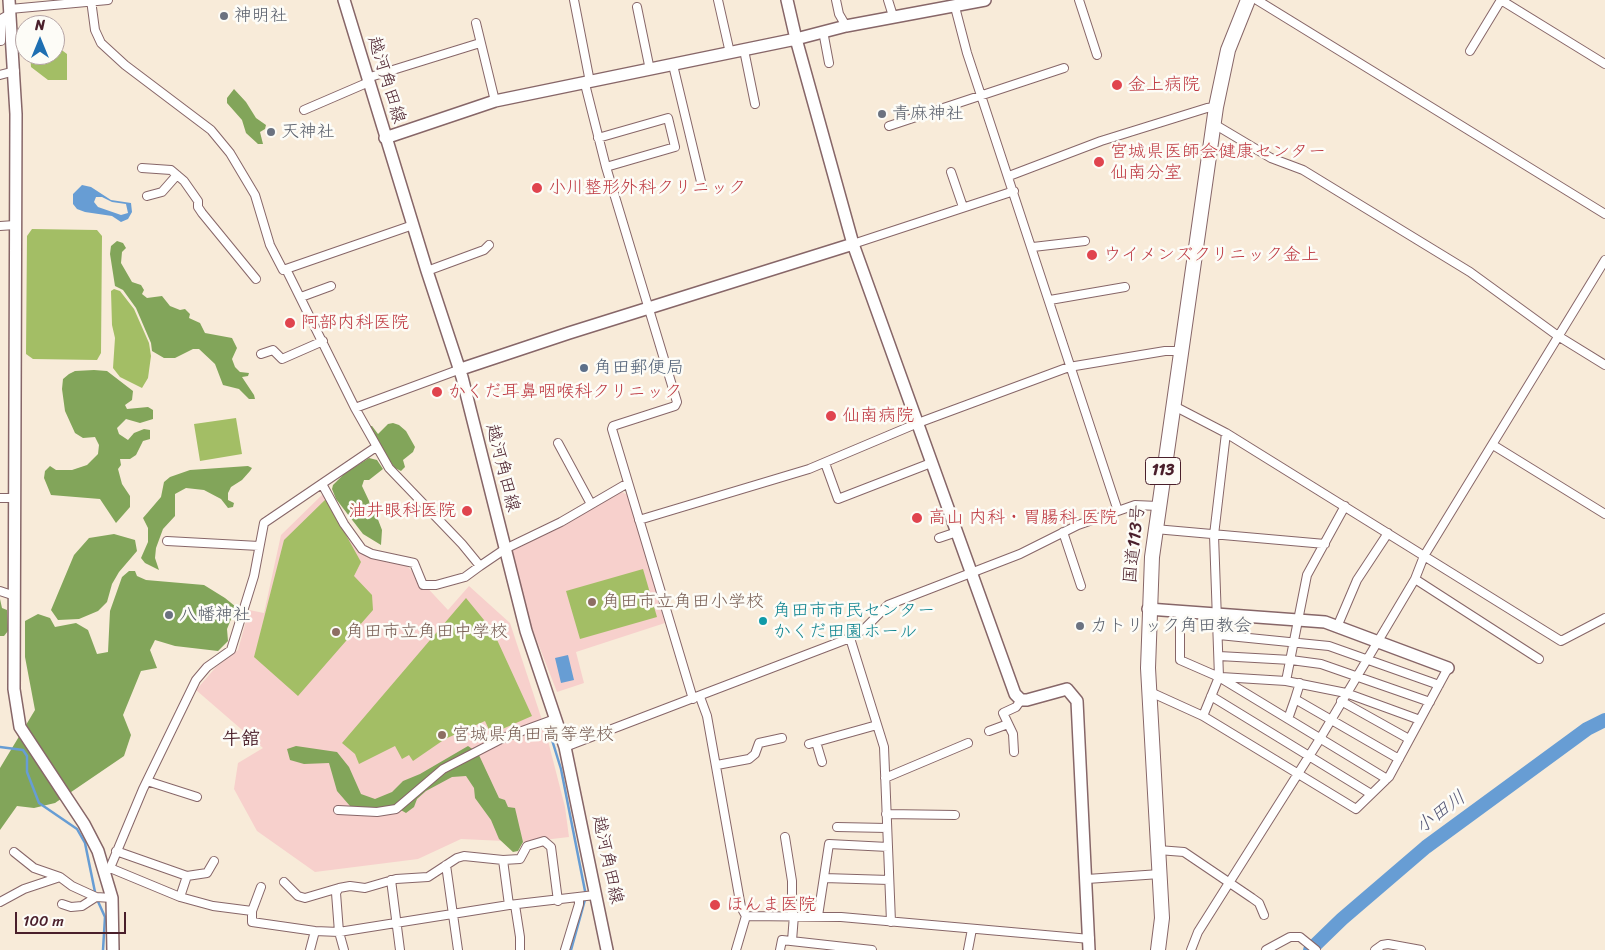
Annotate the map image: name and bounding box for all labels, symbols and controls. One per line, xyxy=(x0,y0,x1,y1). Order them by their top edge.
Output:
place label: 神明社 xyxy=(234,5,288,27)
marker: 神明社 xyxy=(218,10,230,22)
text: N xyxy=(35,13,45,38)
north arrow xyxy=(15,15,65,65)
street label: 越河角田線 xyxy=(363,34,409,126)
place label: 金上病院 xyxy=(1128,74,1200,96)
marker: 金上病院 xyxy=(1110,78,1124,92)
place label: 青麻神社 xyxy=(892,103,964,125)
marker: 青麻神社 xyxy=(876,108,888,120)
place label: 天神社 xyxy=(281,121,335,143)
marker: 天神社 xyxy=(265,126,277,138)
place label: 宮城県医師会健康センター 仙南分室 xyxy=(1110,141,1326,183)
marker: 宮城県医師会健康センター 仙南分室 xyxy=(1092,155,1106,169)
place label: 小川整形外科クリニック xyxy=(548,177,746,199)
marker: 小川整形外科クリニック xyxy=(530,181,544,195)
place label: ウイメンズクリニック金上 xyxy=(1103,244,1319,266)
marker: ウイメンズクリニック金上 xyxy=(1085,248,1099,262)
place label: 阿部内科医院 xyxy=(301,312,409,334)
marker: 阿部内科医院 xyxy=(283,316,297,330)
place label: 角田郵便局 xyxy=(594,357,684,379)
marker: 角田郵便局 xyxy=(578,362,590,374)
place label: かくだ耳鼻咽喉科クリニック xyxy=(448,381,682,403)
marker: かくだ耳鼻咽喉科クリニック xyxy=(430,385,444,399)
place label: 仙南病院 xyxy=(842,405,914,427)
marker: 仙南病院 xyxy=(824,409,838,423)
street label: 越河角田線 xyxy=(481,422,523,514)
road number: 113 xyxy=(1146,458,1180,484)
place label: 油井眼科医院 xyxy=(348,500,456,522)
street label: 国道113号 xyxy=(1120,503,1150,585)
marker: 油井眼科医院 xyxy=(460,504,474,518)
place label: 高山 内科・胃腸科 医院 xyxy=(928,507,1117,529)
marker: 高山 内科・胃腸科 医院 xyxy=(910,511,924,525)
place label: 角田市立角田小学校 xyxy=(602,591,764,613)
marker: 角田市立角田小学校 xyxy=(586,596,598,608)
place label: 角田市市民センター かくだ田園ホール xyxy=(773,600,935,642)
place label: 八幡神社 xyxy=(179,604,251,626)
marker: 八幡神社 xyxy=(163,609,175,621)
marker: 角田市市民センター かくだ田園ホール xyxy=(757,615,769,627)
place label: カトリック角田教会 xyxy=(1090,615,1252,637)
marker: カトリック角田教会 xyxy=(1074,620,1086,632)
place label: 角田市立角田中学校 xyxy=(346,621,508,643)
marker: 角田市立角田中学校 xyxy=(330,626,342,638)
place label: 宮城県角田高等学校 xyxy=(452,724,614,746)
district label: 牛舘 xyxy=(222,728,260,750)
marker: 宮城県角田高等学校 xyxy=(436,729,448,741)
water label: 小田川 xyxy=(1411,787,1471,839)
street label: 越河角田線 xyxy=(587,814,627,906)
place label: ほんま医院 xyxy=(726,894,816,916)
marker: ほんま医院 xyxy=(708,898,722,912)
scale bar xyxy=(18,902,129,934)
text: 100 m xyxy=(23,908,64,934)

